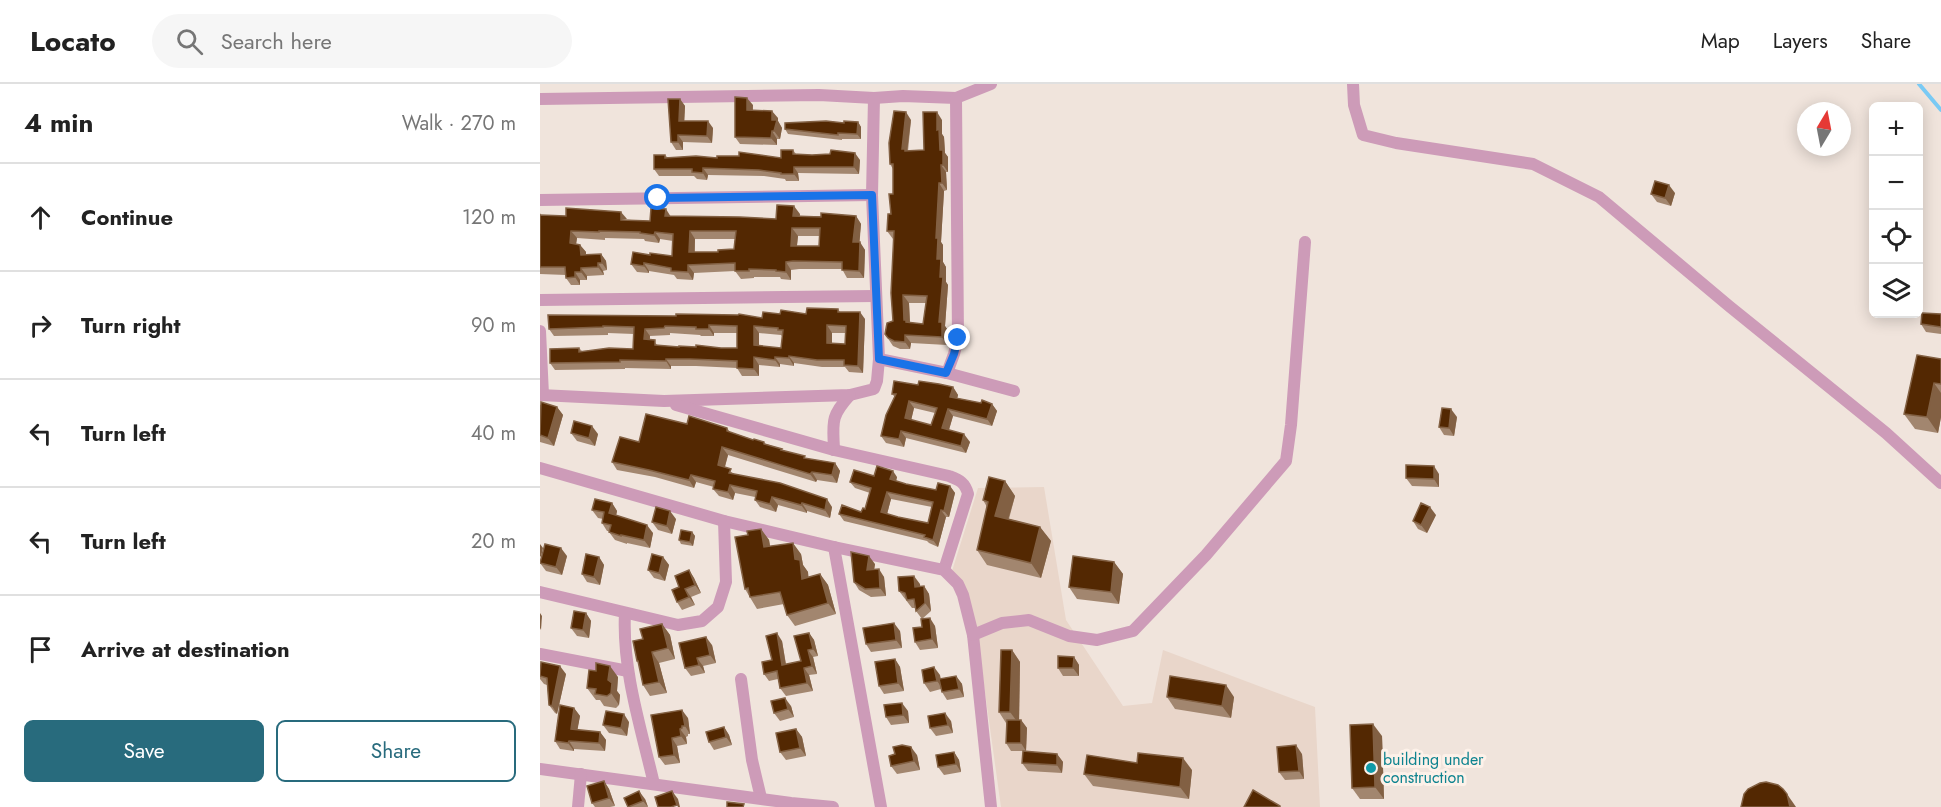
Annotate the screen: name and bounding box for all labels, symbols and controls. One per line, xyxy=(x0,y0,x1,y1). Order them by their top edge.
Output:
search box xyxy=(152,14,572,68)
text: Locato xyxy=(30,21,116,62)
icon: search xyxy=(173,25,206,58)
text: Search here xyxy=(221,25,332,57)
text: Map xyxy=(1701,26,1740,56)
text: Layers xyxy=(1773,26,1828,56)
text: Share xyxy=(1861,26,1911,56)
north arrow xyxy=(1797,102,1851,156)
map controls xyxy=(1869,102,1923,318)
button: + xyxy=(1869,102,1923,156)
text: 4 min xyxy=(24,104,93,142)
text: Walk · 270 m xyxy=(402,109,516,138)
button: − xyxy=(1869,156,1923,210)
route start xyxy=(644,184,670,210)
icon: ahead xyxy=(24,201,57,234)
text: Continue xyxy=(81,201,173,233)
text: 120 m xyxy=(462,203,516,232)
button: locate xyxy=(1869,210,1923,264)
button: layers xyxy=(1869,264,1923,318)
icon: right xyxy=(24,309,57,342)
text: Turn right xyxy=(81,309,181,341)
text: 90 m xyxy=(471,311,516,340)
route end xyxy=(944,324,970,350)
icon: left xyxy=(24,417,57,450)
text: Turn left xyxy=(81,417,166,449)
text: 40 m xyxy=(471,419,516,448)
icon: left xyxy=(24,525,57,558)
text: Turn left xyxy=(81,525,166,557)
text: 20 m xyxy=(471,527,516,556)
icon: arrive xyxy=(24,633,57,666)
text: Arrive at destination xyxy=(81,633,290,665)
button: Save xyxy=(24,720,264,782)
button: Share xyxy=(276,720,516,782)
place label: building under construction xyxy=(1383,748,1484,789)
marker: building under construction xyxy=(1364,761,1378,775)

